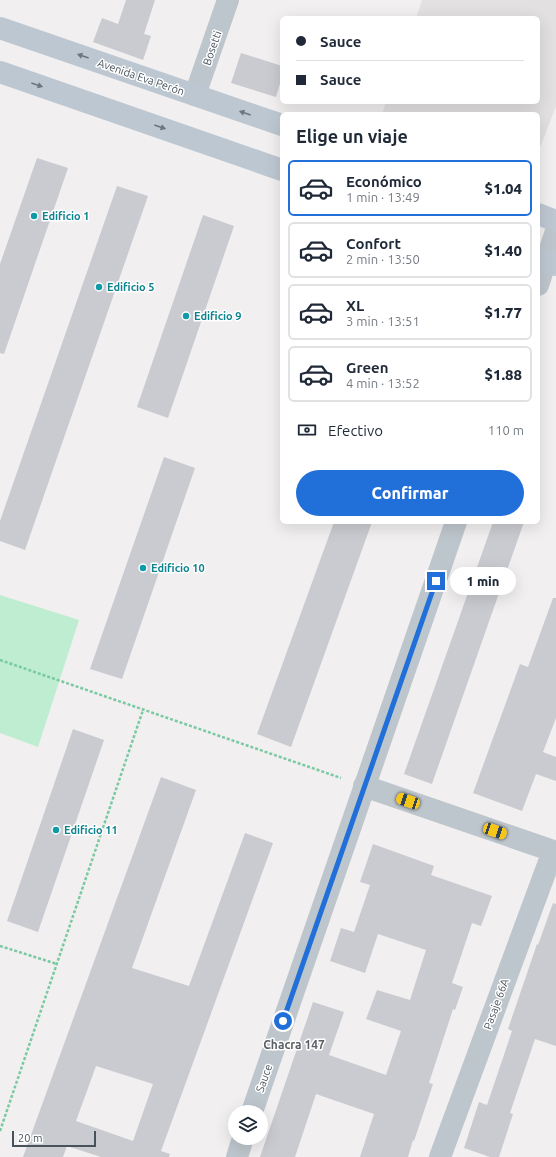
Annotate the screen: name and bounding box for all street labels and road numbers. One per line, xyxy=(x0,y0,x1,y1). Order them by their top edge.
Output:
street label: Bosetti xyxy=(201,29,223,67)
street label: Avenida Eva Perón xyxy=(96,57,186,97)
street label: Pasaje 66A xyxy=(481,976,511,1031)
street label: Sauce xyxy=(254,1062,274,1094)

